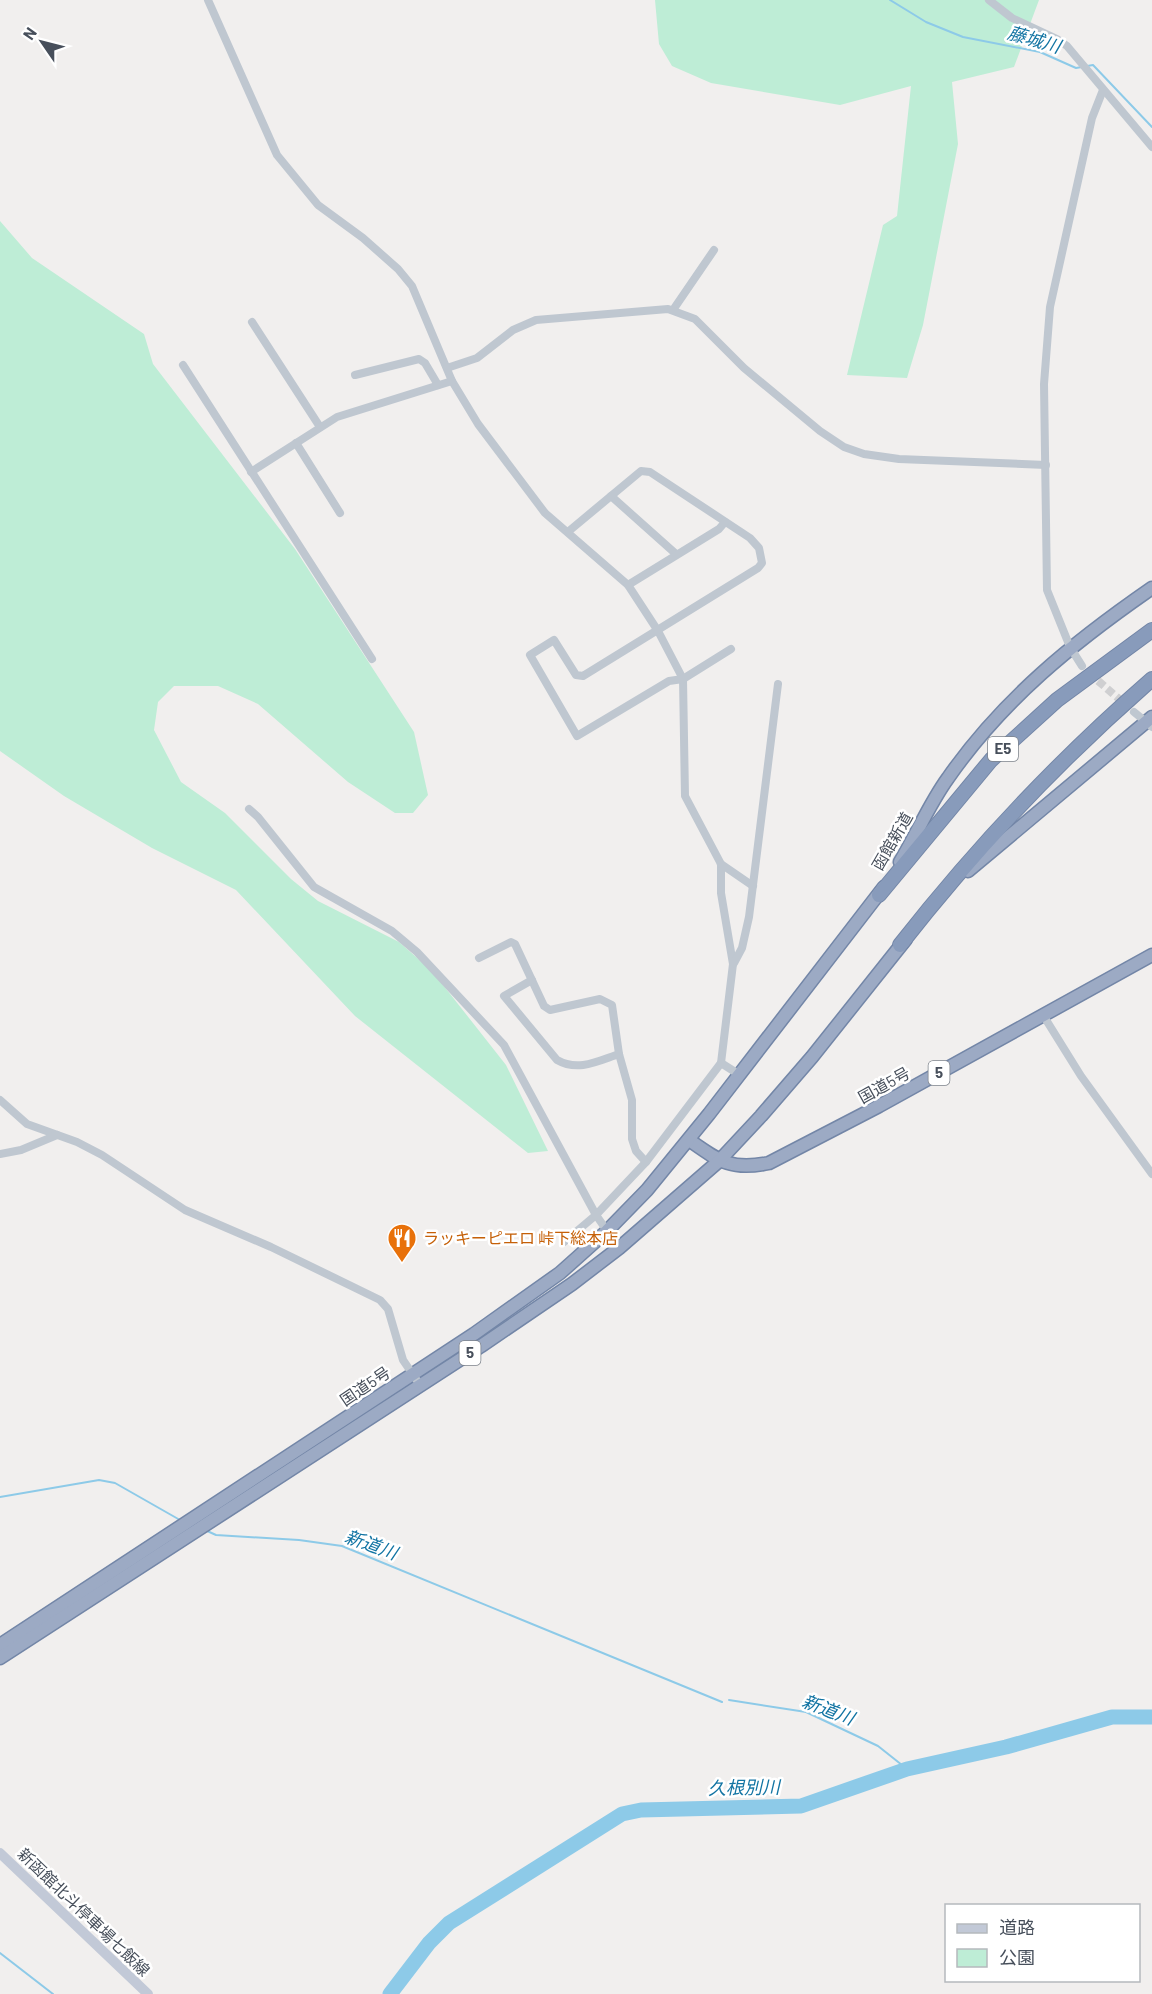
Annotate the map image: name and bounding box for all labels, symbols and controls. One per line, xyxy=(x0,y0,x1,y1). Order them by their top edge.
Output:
north arrow xyxy=(12,12,72,72)
water label: 藤城川 xyxy=(1005,21,1065,58)
text: N xyxy=(18,23,40,43)
road number: E5 xyxy=(988,737,1018,761)
street label: 函館新道 xyxy=(867,808,916,873)
road number: 5 xyxy=(928,1061,950,1085)
street label: 国道5号 xyxy=(855,1063,913,1107)
restaurant icon: ラッキーピエロ 峠下総本店 xyxy=(386,1222,418,1264)
place label: ラッキーピエロ 峠下総本店 xyxy=(423,1228,618,1247)
road number: 5 xyxy=(460,1341,480,1365)
street label: 国道5号 xyxy=(336,1362,393,1409)
water label: 新道川 xyxy=(342,1524,402,1564)
water label: 新道川 xyxy=(799,1689,859,1730)
water label: 久根別川 xyxy=(708,1775,782,1799)
street label: 新函館北斗停車場七飯線 xyxy=(14,1844,154,1980)
legend xyxy=(945,1904,1140,1982)
text: 道路 xyxy=(999,1916,1035,1938)
text: 公園 xyxy=(999,1946,1035,1968)

